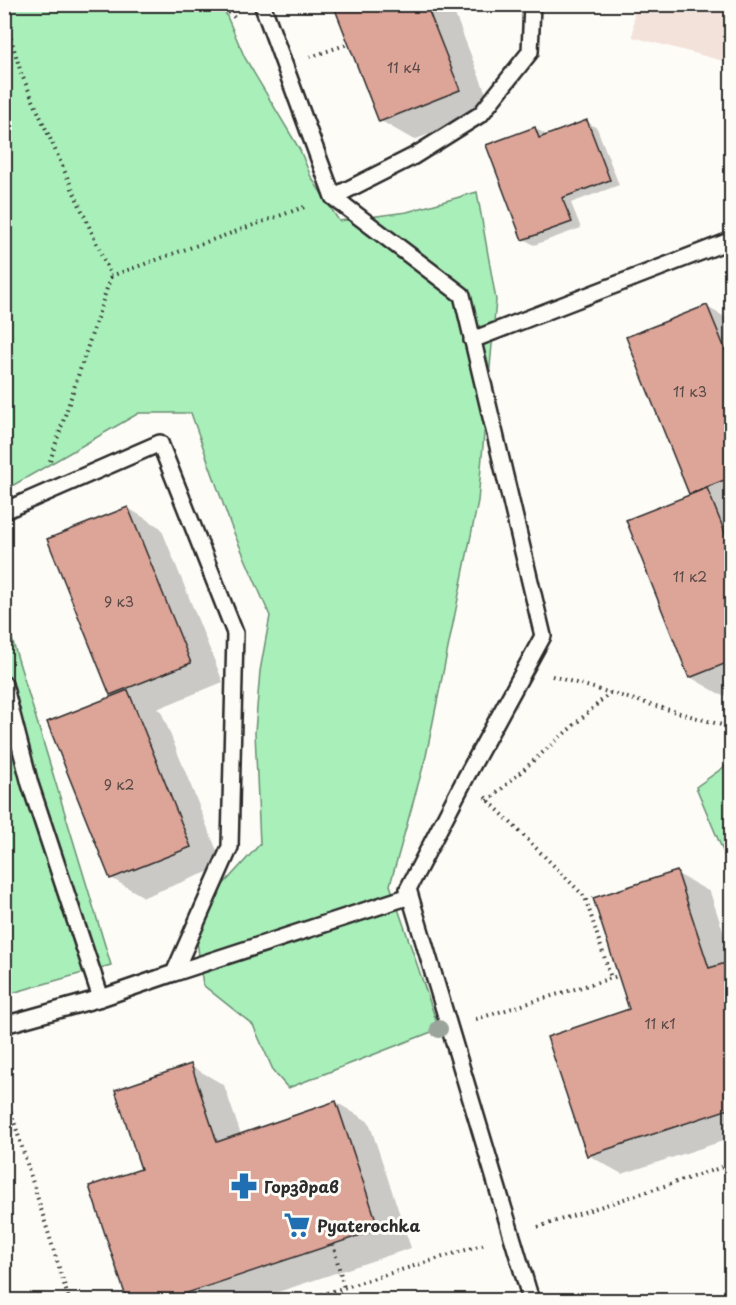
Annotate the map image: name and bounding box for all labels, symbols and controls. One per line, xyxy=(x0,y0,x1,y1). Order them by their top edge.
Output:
house number: 11 к4 xyxy=(387,57,421,78)
house number: 11 к3 xyxy=(673,381,707,402)
house number: 11 к2 xyxy=(673,566,707,587)
house number: 9 к3 xyxy=(104,591,134,612)
house number: 9 к2 xyxy=(104,774,134,795)
house number: 11 к1 xyxy=(645,1013,675,1034)
pharmacy icon: Горздрав xyxy=(229,1171,259,1201)
place label: Горздрав xyxy=(264,1174,339,1198)
supermarket icon: Pyaterochka xyxy=(282,1210,312,1240)
place label: Pyaterochka xyxy=(317,1213,420,1237)

